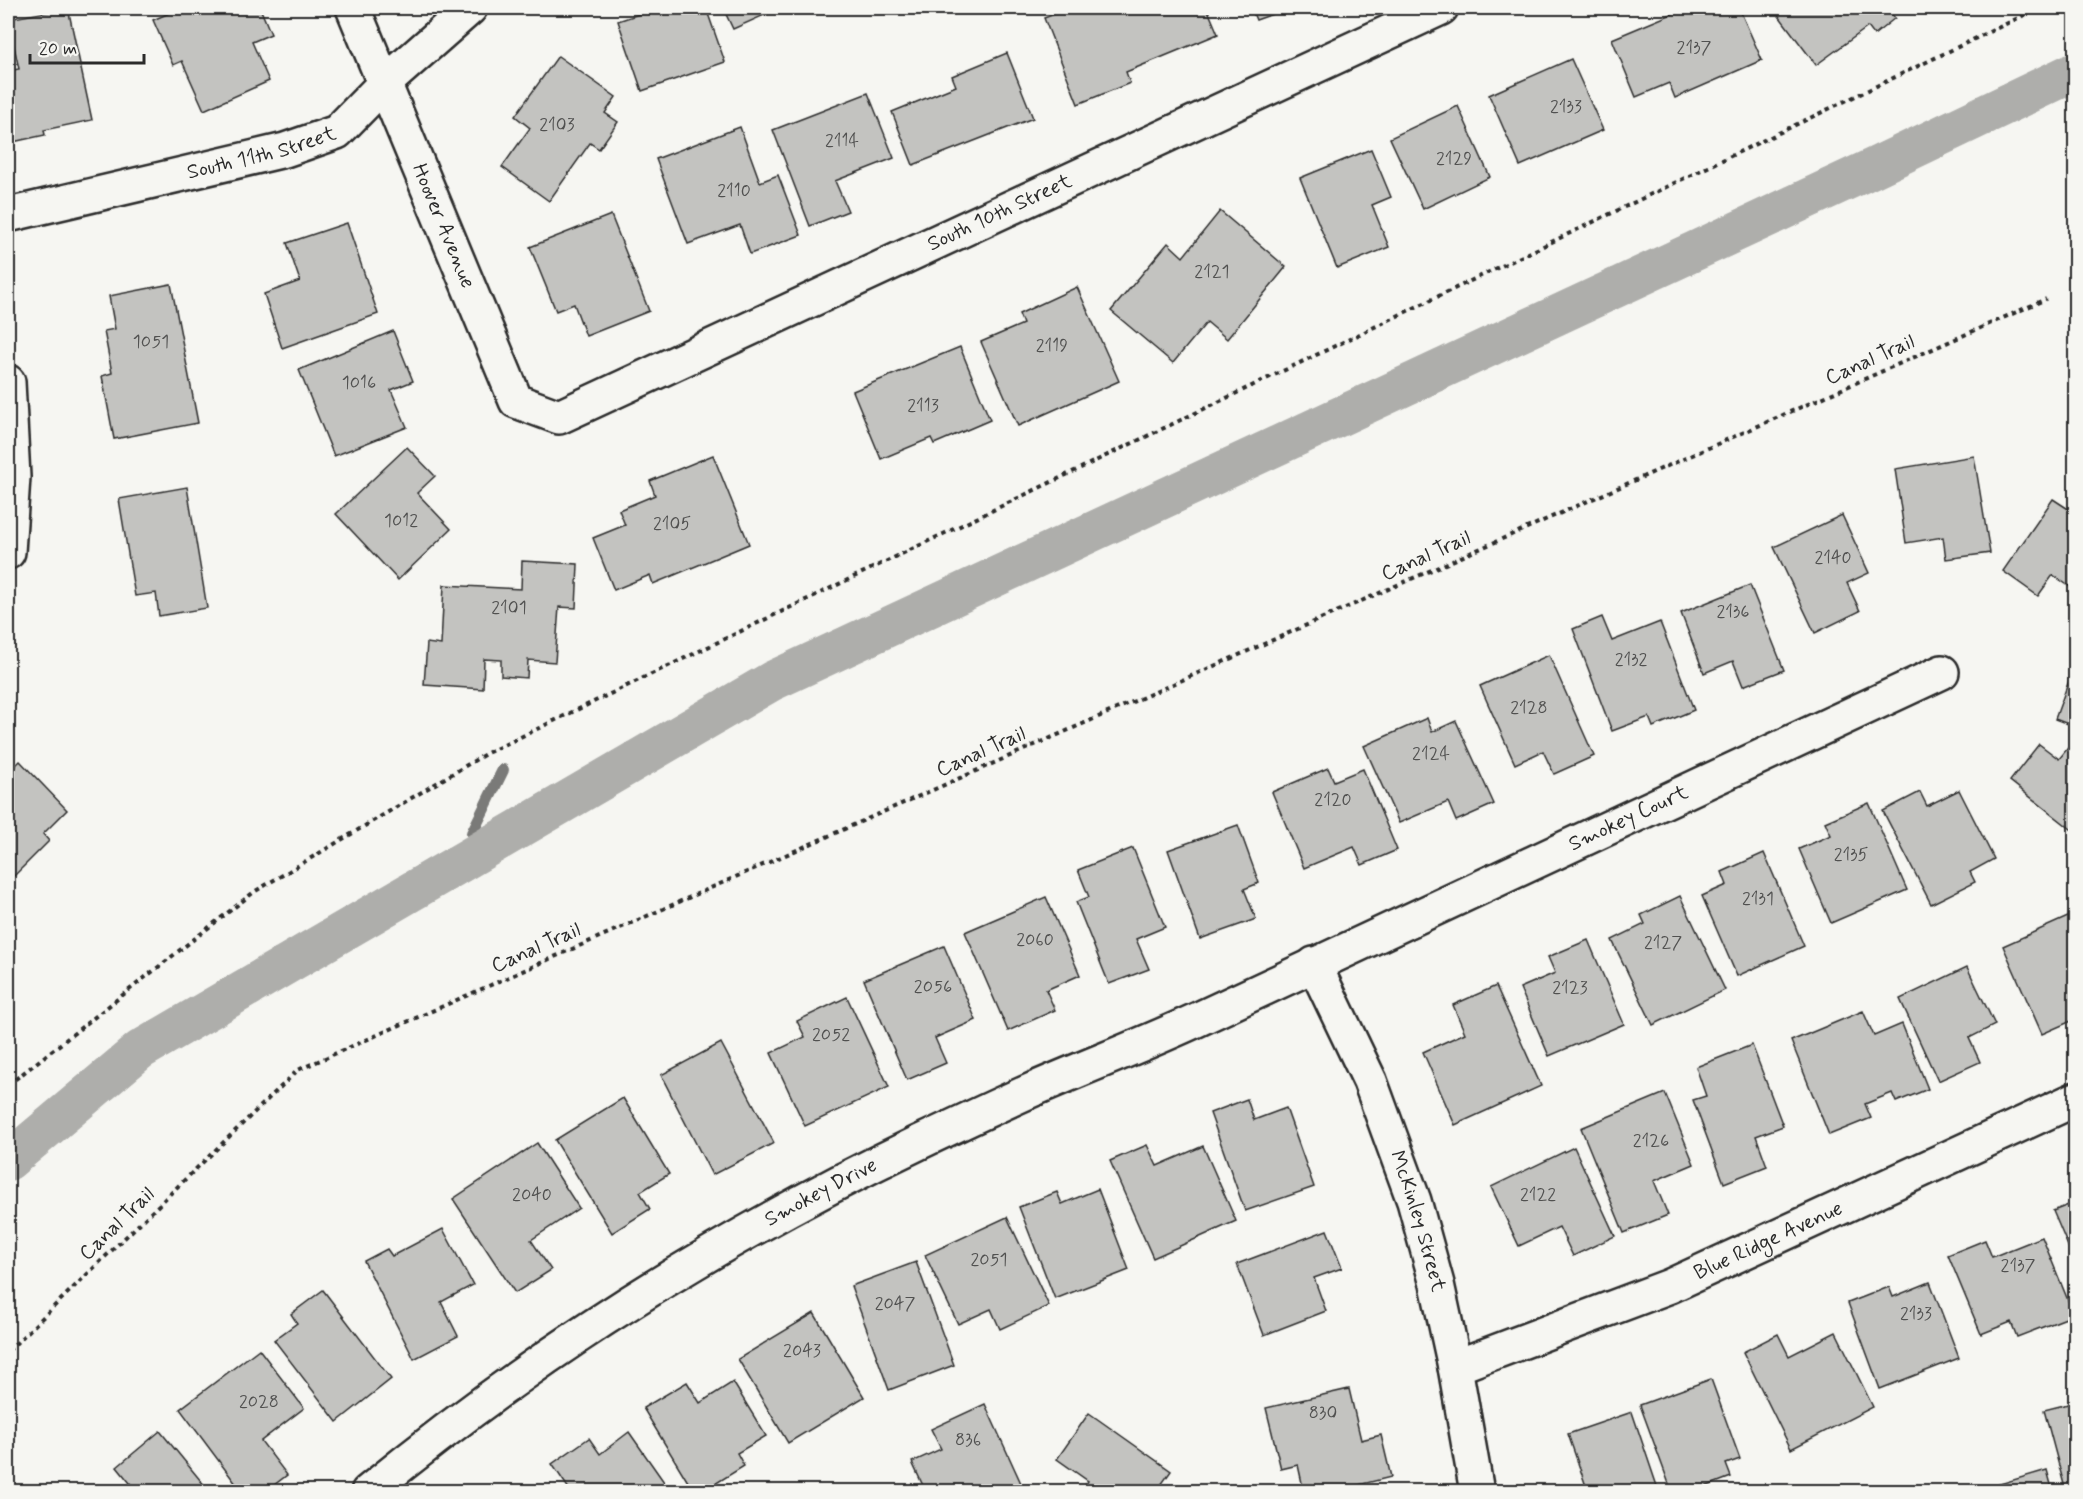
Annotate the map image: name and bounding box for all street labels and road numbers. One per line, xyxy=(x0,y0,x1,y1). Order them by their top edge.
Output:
street label: South 11th Street xyxy=(184,119,340,187)
street label: Hoover Avenue xyxy=(405,159,482,293)
street label: South 10th Street xyxy=(923,167,1077,258)
street label: Canal Trail xyxy=(1821,328,1919,392)
street label: Canal Trail xyxy=(1377,524,1475,588)
street label: Canal Trail xyxy=(932,720,1030,784)
street label: Smokey Court xyxy=(1564,778,1693,858)
street label: Canal Trail xyxy=(487,916,585,980)
street label: McKinley Street xyxy=(1383,1147,1452,1295)
street label: Smokey Drive xyxy=(760,1151,882,1234)
street label: Canal Trail xyxy=(73,1181,161,1267)
street label: Blue Ridge Avenue xyxy=(1689,1194,1847,1287)

